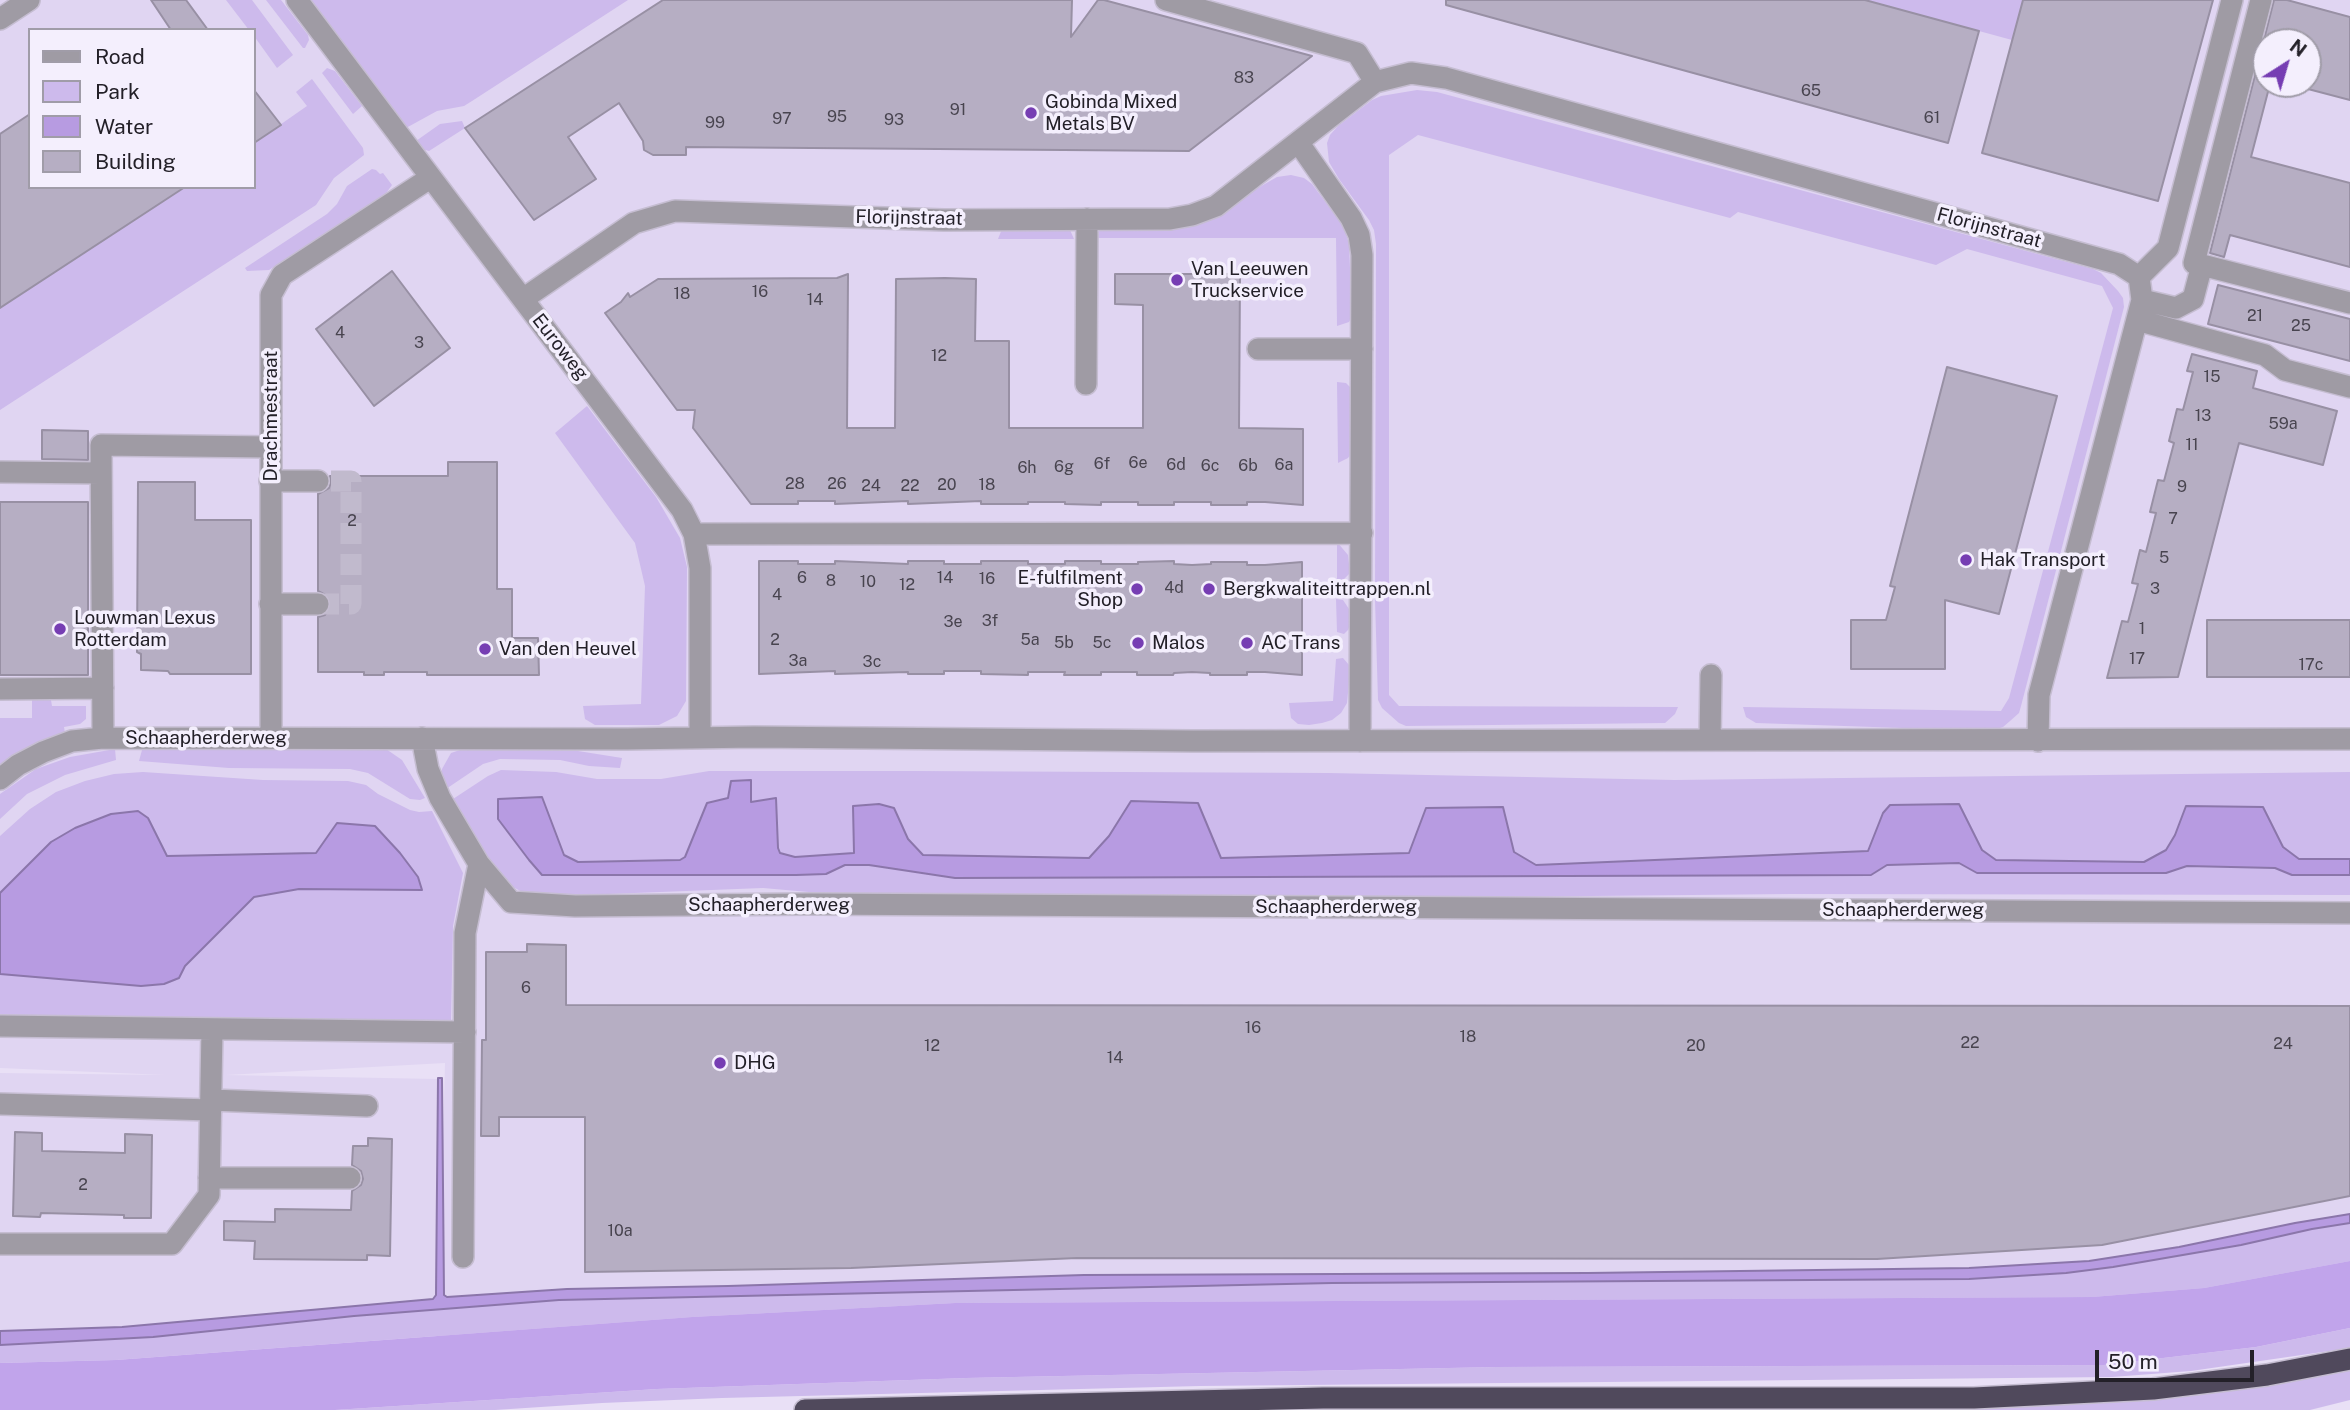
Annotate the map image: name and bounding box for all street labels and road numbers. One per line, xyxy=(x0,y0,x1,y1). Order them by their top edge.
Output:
street label: Florijnstraat xyxy=(1934,203,2044,253)
street label: Florijnstraat xyxy=(855,206,963,230)
street label: Euroweg xyxy=(527,309,593,385)
street label: Drachmestraat xyxy=(260,351,282,481)
street label: Schaapherderweg xyxy=(125,727,287,749)
street label: Schaapherderweg xyxy=(688,894,850,916)
street label: Schaapherderweg xyxy=(1255,896,1417,918)
street label: Schaapherderweg xyxy=(1822,899,1984,921)

